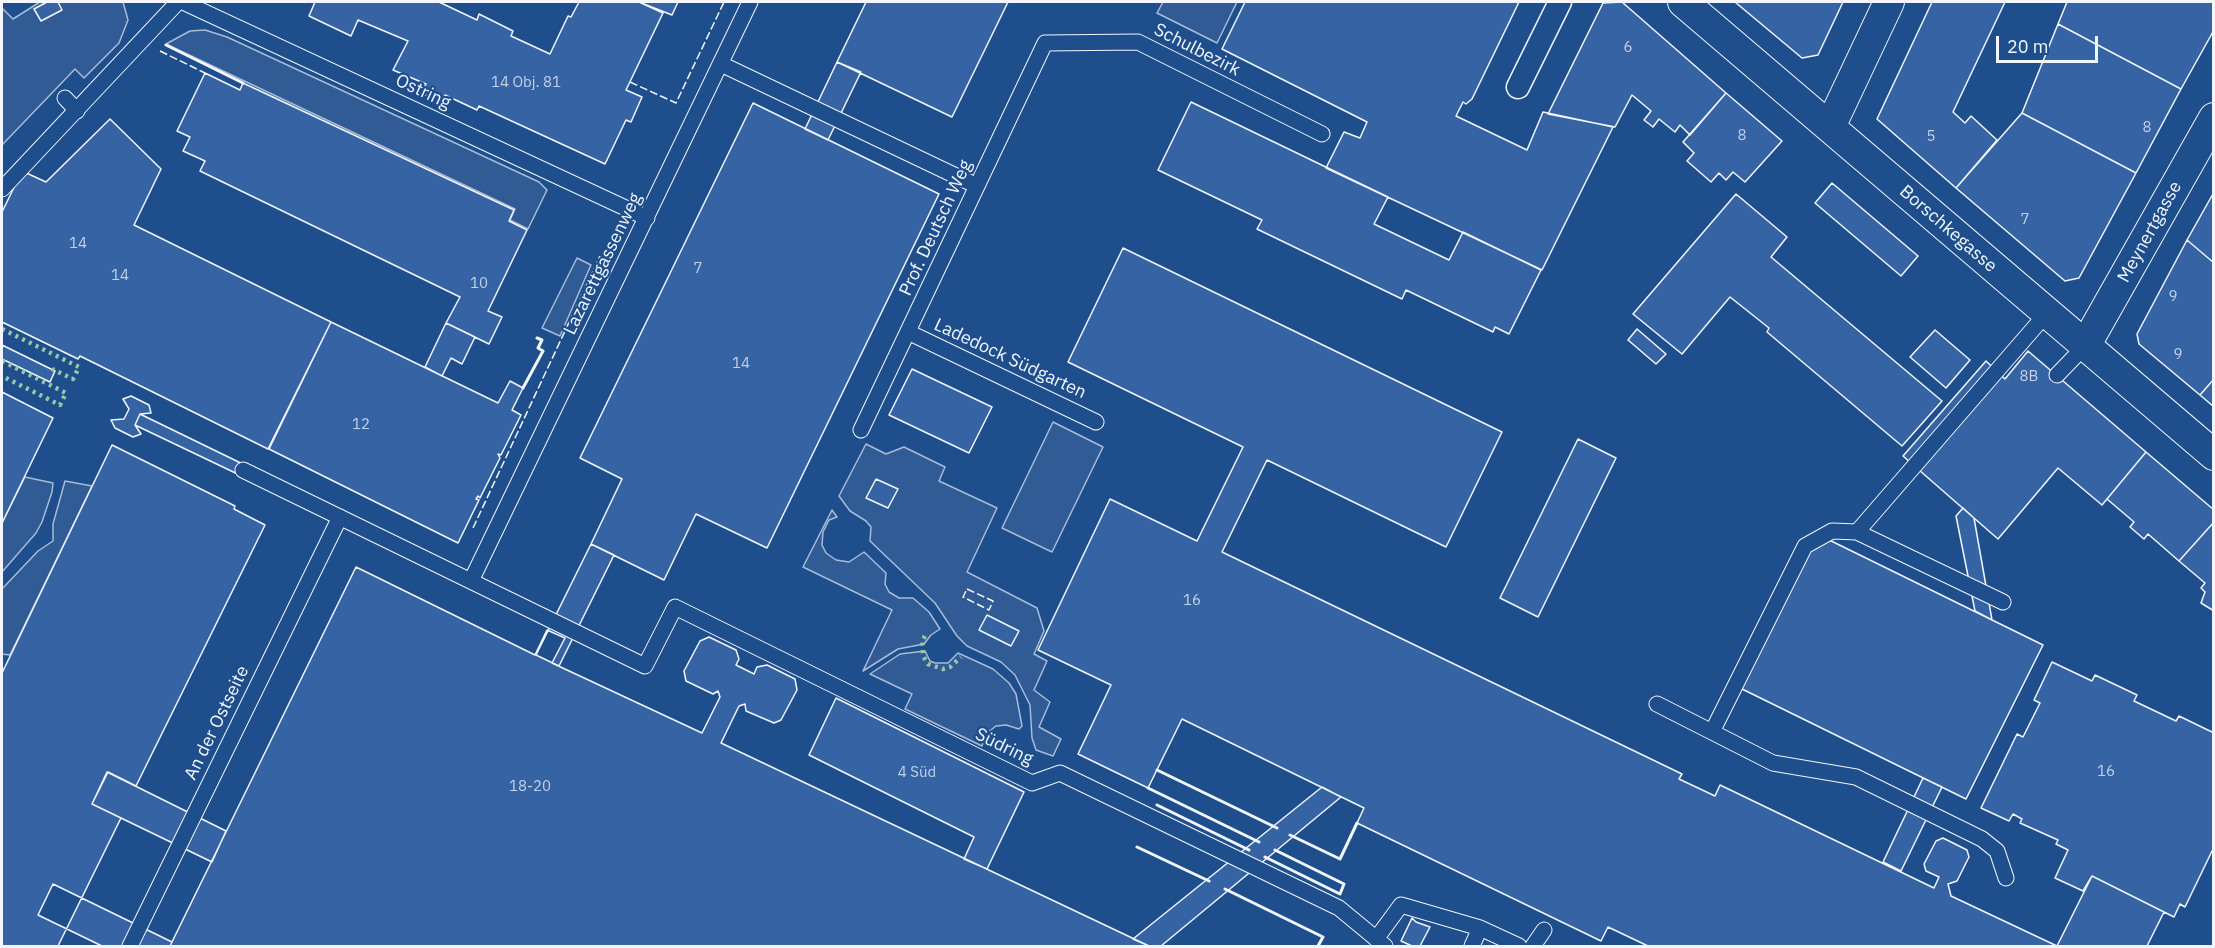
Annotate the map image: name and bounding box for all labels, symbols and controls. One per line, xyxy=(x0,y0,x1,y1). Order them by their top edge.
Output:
street label: Schulbezirk xyxy=(1150,19,1244,81)
scale bar xyxy=(1999,24,2101,62)
text: 20 m xyxy=(2007,35,2049,58)
house number: 6 xyxy=(1624,39,1632,57)
street label: Ostring xyxy=(392,70,454,114)
house number: 14 Obj. 81 xyxy=(491,74,561,92)
house number: 8 xyxy=(2143,119,2151,137)
house number: 8 xyxy=(1738,127,1746,145)
house number: 5 xyxy=(1927,128,1935,146)
street label: Prof. Deutsch Weg xyxy=(895,157,977,299)
street label: Meynertgasse xyxy=(2113,177,2187,287)
street label: Borschkegasse xyxy=(1895,181,2001,277)
street label: Lazarettgassenweg xyxy=(559,190,647,338)
house number: 7 xyxy=(2021,211,2029,229)
house number: 14 xyxy=(69,235,87,253)
house number: 7 xyxy=(694,260,702,278)
house number: 14 xyxy=(111,267,129,285)
house number: 10 xyxy=(470,275,488,293)
house number: 9 xyxy=(2169,288,2177,306)
street label: Ladedock Südgarten xyxy=(930,314,1090,404)
house number: 9 xyxy=(2174,346,2182,364)
house number: 14 xyxy=(732,355,750,373)
house number: 8B xyxy=(2020,368,2038,386)
house number: 12 xyxy=(352,416,370,434)
house number: 16 xyxy=(1183,592,1201,610)
street label: An der Ostseite xyxy=(180,662,254,784)
street label: Südring xyxy=(971,724,1037,770)
house number: 16 xyxy=(2097,763,2115,781)
house number: 4 Süd xyxy=(898,764,936,782)
house number: 18-20 xyxy=(509,778,551,796)

